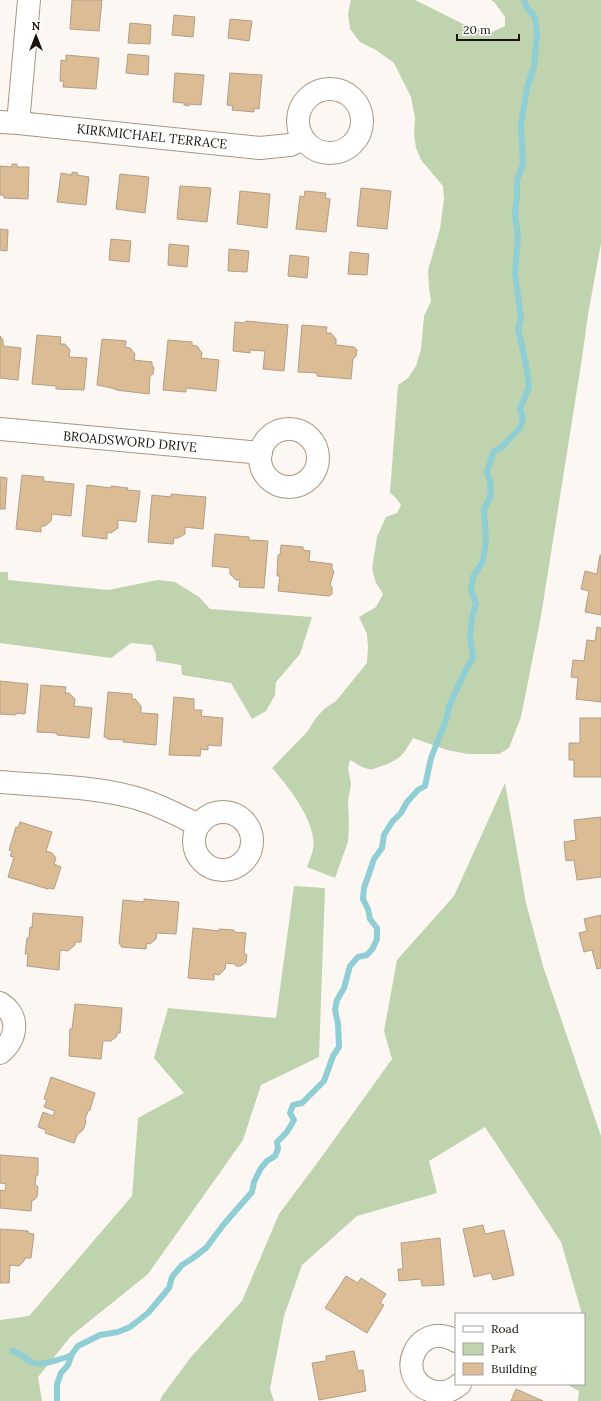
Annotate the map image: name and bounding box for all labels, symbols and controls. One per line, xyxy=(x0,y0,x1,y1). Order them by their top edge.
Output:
north arrow xyxy=(16,16,56,56)
scale bar xyxy=(457,16,519,42)
text: N xyxy=(32,19,41,33)
text: 20 m xyxy=(463,22,491,37)
street label: KIRKMICHAEL TERRACE xyxy=(76,120,228,153)
street label: BROADSWORD DRIVE xyxy=(62,427,198,456)
legend xyxy=(455,1313,585,1385)
text: Road xyxy=(491,1321,519,1336)
text: Park xyxy=(491,1341,517,1356)
text: Building xyxy=(491,1361,537,1376)

